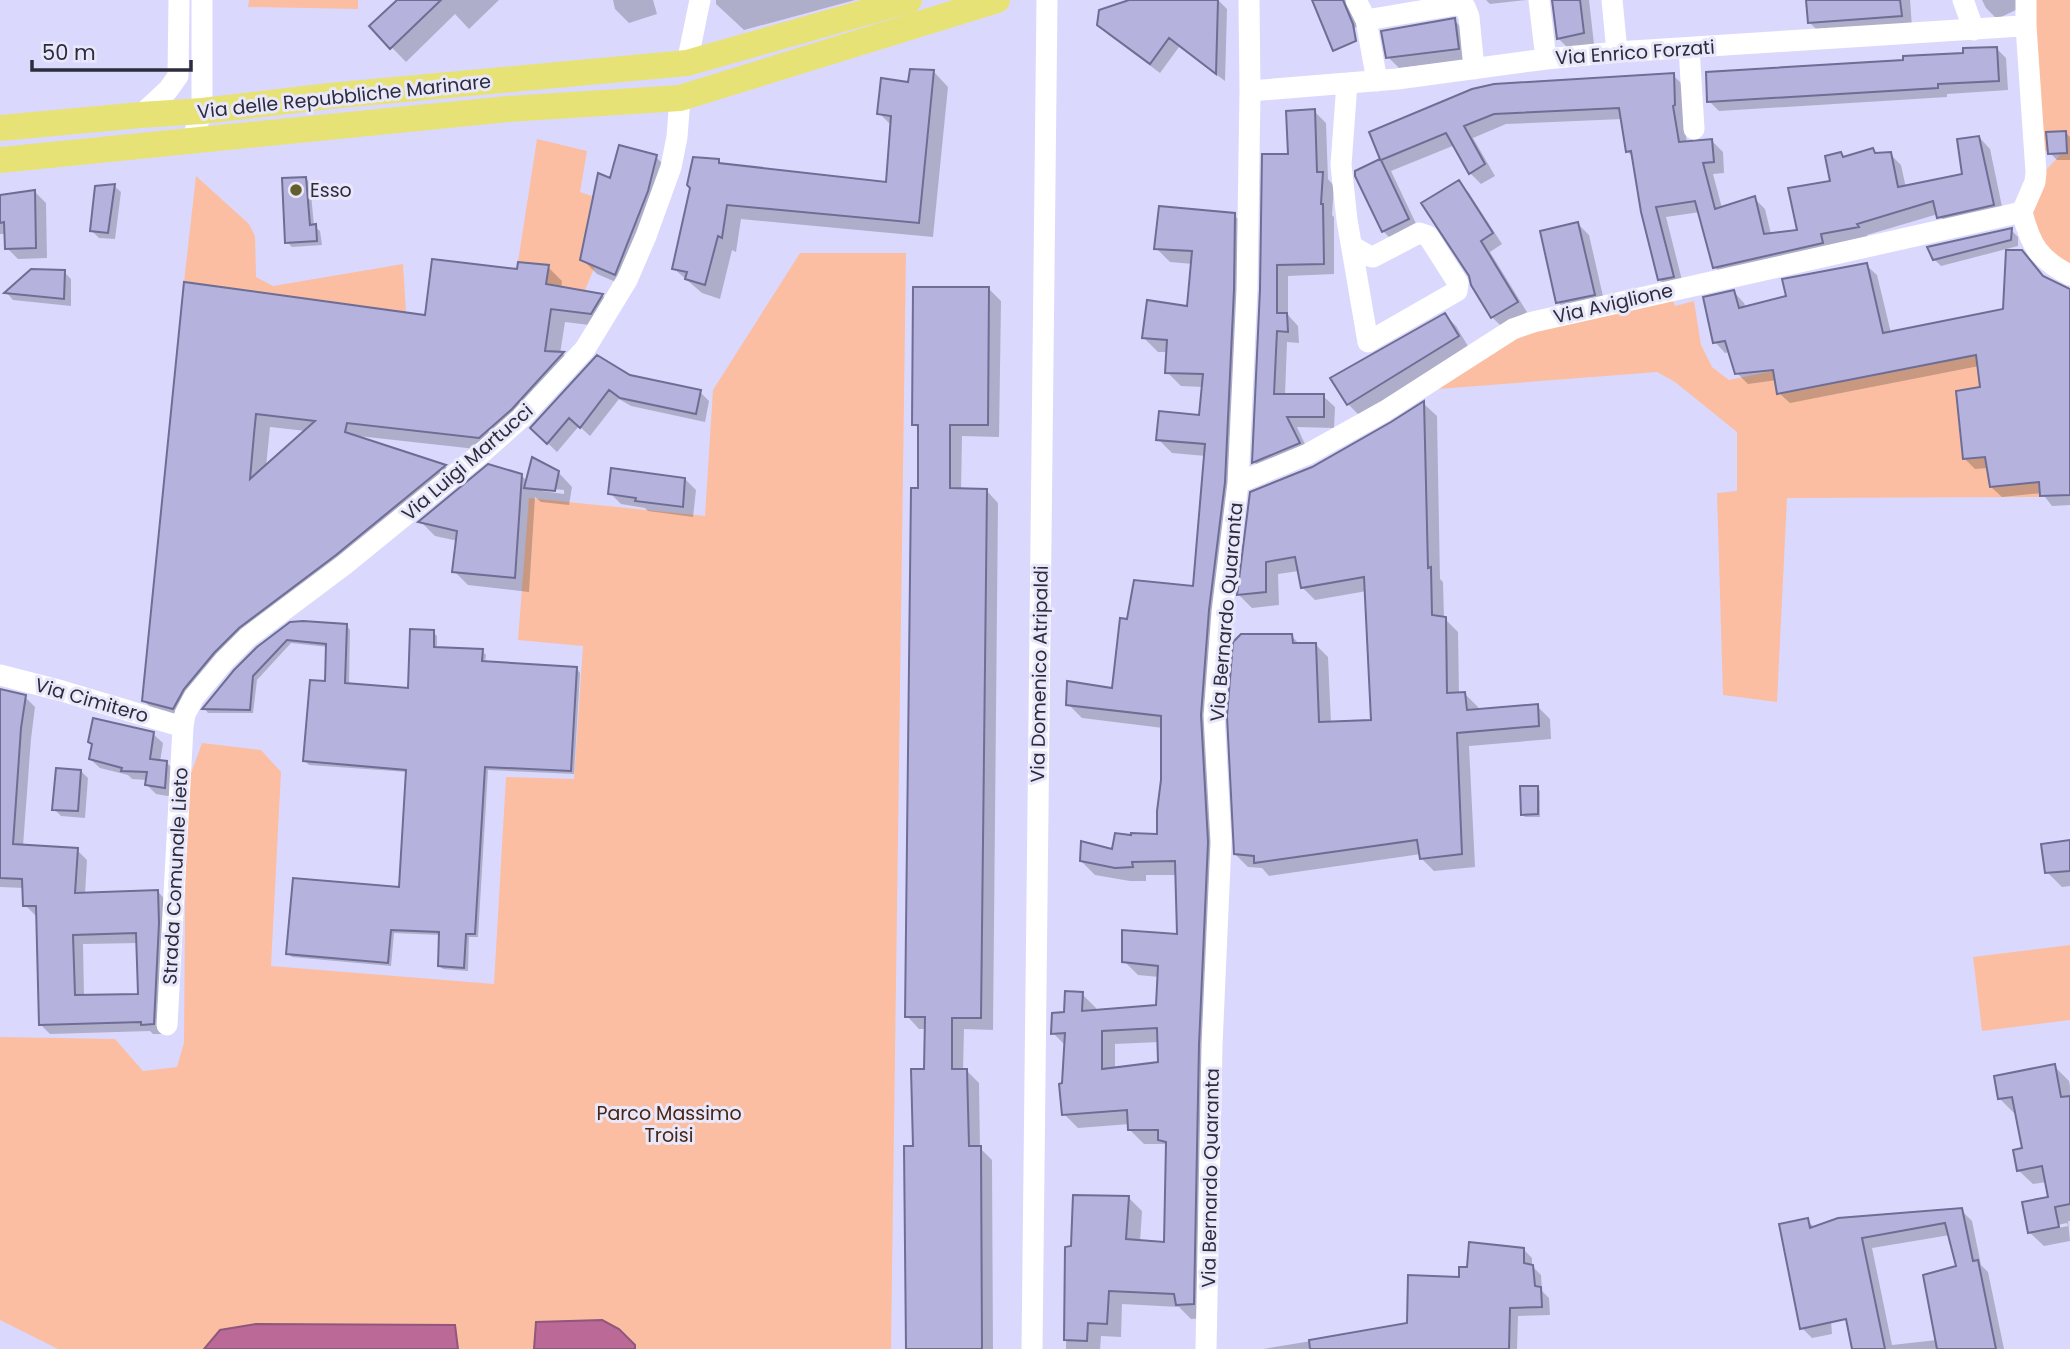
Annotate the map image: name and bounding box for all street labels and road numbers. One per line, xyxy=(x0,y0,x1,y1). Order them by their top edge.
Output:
street label: Via Enrico Forzati xyxy=(1554,33,1716,72)
street label: Via delle Repubbliche Marinare xyxy=(196,68,492,125)
street label: Via Aviglione xyxy=(1551,277,1676,330)
street label: Via Luigi Martucci xyxy=(396,398,539,527)
street label: Via Bernardo Quaranta xyxy=(1203,501,1250,723)
street label: Via Domenico Atripaldi xyxy=(1024,565,1055,783)
street label: Via Cimitero xyxy=(32,671,152,730)
street label: Strada Comunale Lieto xyxy=(156,767,195,985)
street label: Via Bernardo Quaranta xyxy=(1195,1068,1226,1288)

